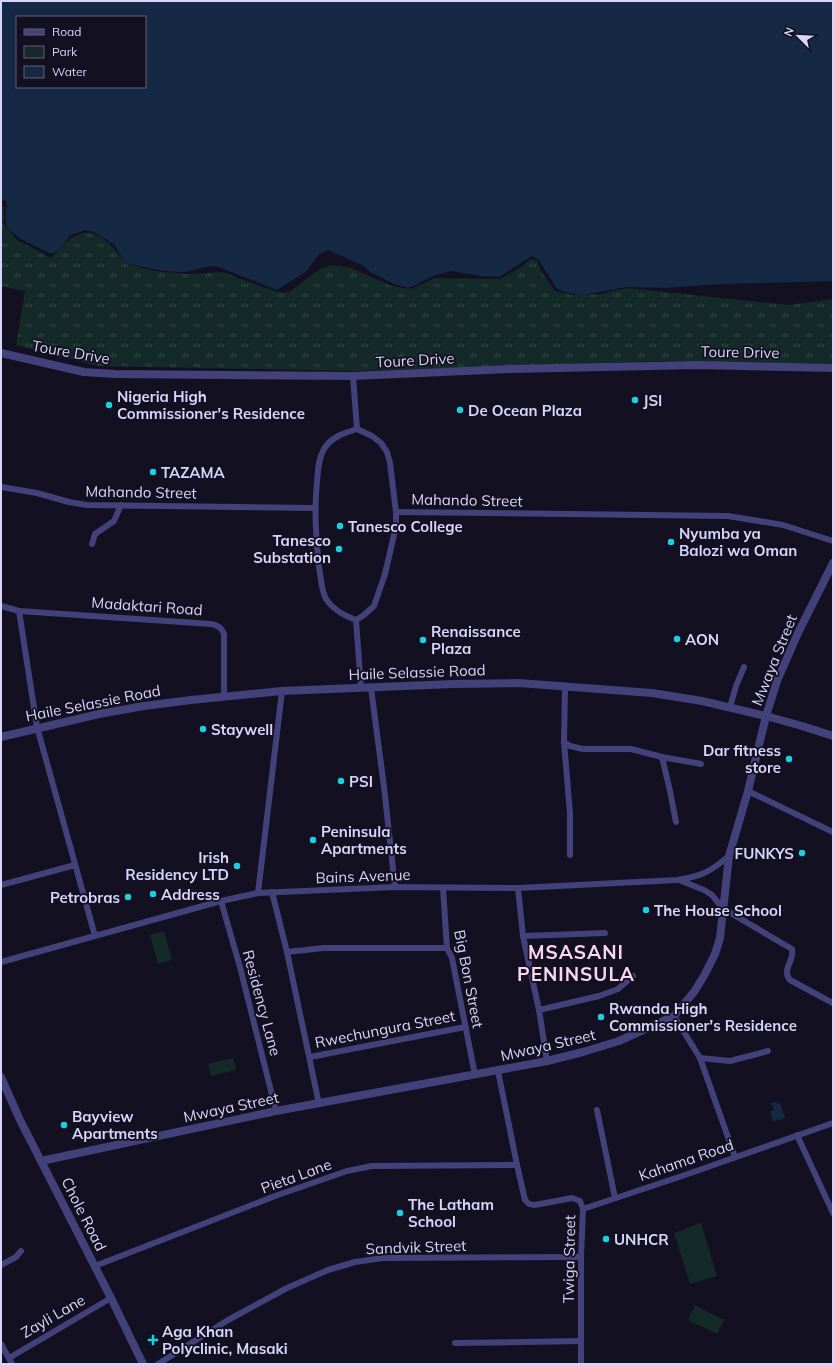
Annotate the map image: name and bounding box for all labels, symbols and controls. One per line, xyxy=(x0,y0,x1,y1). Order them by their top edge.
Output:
legend xyxy=(16,16,146,88)
north arrow xyxy=(778,16,818,56)
text: Road xyxy=(52,24,81,39)
text: N xyxy=(781,25,797,39)
text: Park xyxy=(52,44,78,59)
text: Water xyxy=(52,64,88,79)
street label: Toure Drive xyxy=(31,336,111,368)
street label: Toure Drive xyxy=(700,342,780,362)
street label: Toure Drive xyxy=(375,348,455,372)
place label: Nigeria High Commissioner's Residence xyxy=(117,387,305,423)
place label: JSI xyxy=(643,391,662,410)
marker: JSI xyxy=(630,395,640,405)
marker: Nigeria High Commissioner's Residence xyxy=(104,400,114,410)
place label: De Ocean Plaza xyxy=(468,401,582,420)
marker: De Ocean Plaza xyxy=(455,405,465,415)
place label: TAZAMA xyxy=(161,463,225,482)
marker: TAZAMA xyxy=(148,467,158,477)
street label: Mahando Street xyxy=(85,482,197,502)
street label: Mahando Street xyxy=(411,490,523,510)
place label: Tanesco College xyxy=(348,517,463,536)
marker: Tanesco College xyxy=(335,521,345,531)
place label: Nyumba ya Balozi wa Oman xyxy=(679,524,797,560)
place label: Tanesco Substation xyxy=(253,531,331,567)
marker: Nyumba ya Balozi wa Oman xyxy=(666,537,676,547)
marker: Tanesco Substation xyxy=(334,544,344,554)
street label: Madaktari Road xyxy=(91,593,203,619)
street label: Mwaya Street xyxy=(747,612,801,708)
place label: Renaissance Plaza xyxy=(431,622,521,658)
place label: AON xyxy=(685,630,719,649)
marker: AON xyxy=(672,634,682,644)
marker: Renaissance Plaza xyxy=(418,635,428,645)
street label: Haile Selassie Road xyxy=(348,660,486,684)
street label: Haile Selassie Road xyxy=(24,681,162,725)
place label: Staywell xyxy=(211,720,273,739)
marker: Staywell xyxy=(198,724,208,734)
place label: Dar fitness store xyxy=(703,741,781,777)
marker: Dar fitness store xyxy=(784,754,794,764)
place label: PSI xyxy=(349,772,373,791)
marker: PSI xyxy=(336,776,346,786)
place label: Peninsula Apartments xyxy=(321,822,407,858)
marker: Peninsula Apartments xyxy=(308,835,318,845)
place label: FUNKYS xyxy=(735,844,794,863)
place label: Irish Residency LTD xyxy=(125,848,229,884)
marker: FUNKYS xyxy=(797,848,807,858)
marker: Irish Residency LTD xyxy=(232,861,242,871)
street label: Bains Avenue xyxy=(315,865,411,887)
place label: Address xyxy=(161,885,220,904)
place label: Petrobras xyxy=(50,888,120,907)
marker: Address xyxy=(148,889,158,899)
marker: Petrobras xyxy=(123,892,133,902)
place label: The House School xyxy=(654,901,782,920)
marker: The House School xyxy=(641,905,651,915)
street label: Big Bon Street xyxy=(450,928,488,1030)
district label: MSASANI PENINSULA xyxy=(517,940,635,986)
street label: Residency Lane xyxy=(239,948,285,1058)
place label: Rwanda High Commissioner's Residence xyxy=(609,999,797,1035)
street label: Rwechungura Street xyxy=(313,1006,457,1052)
marker: Rwanda High Commissioner's Residence xyxy=(596,1012,606,1022)
street label: Mwaya Street xyxy=(499,1025,597,1065)
street label: Mwaya Street xyxy=(182,1088,280,1126)
place label: Bayview Apartments xyxy=(72,1107,158,1143)
marker: Bayview Apartments xyxy=(59,1120,69,1130)
street label: Kahama Road xyxy=(636,1135,736,1185)
street label: Pieta Lane xyxy=(258,1154,334,1198)
street label: Chole Road xyxy=(57,1174,111,1254)
place label: The Latham School xyxy=(408,1195,494,1231)
marker: The Latham School xyxy=(395,1208,405,1218)
street label: Twiga Street xyxy=(559,1215,579,1303)
place label: UNHCR xyxy=(614,1230,669,1249)
marker: UNHCR xyxy=(601,1234,611,1244)
street label: Sandvik Street xyxy=(365,1236,467,1258)
street label: Zayli Lane xyxy=(18,1290,88,1342)
place label: Aga Khan Polyclinic, Masaki xyxy=(162,1322,288,1358)
marker: Aga Khan Polyclinic, Masaki xyxy=(147,1334,159,1346)

